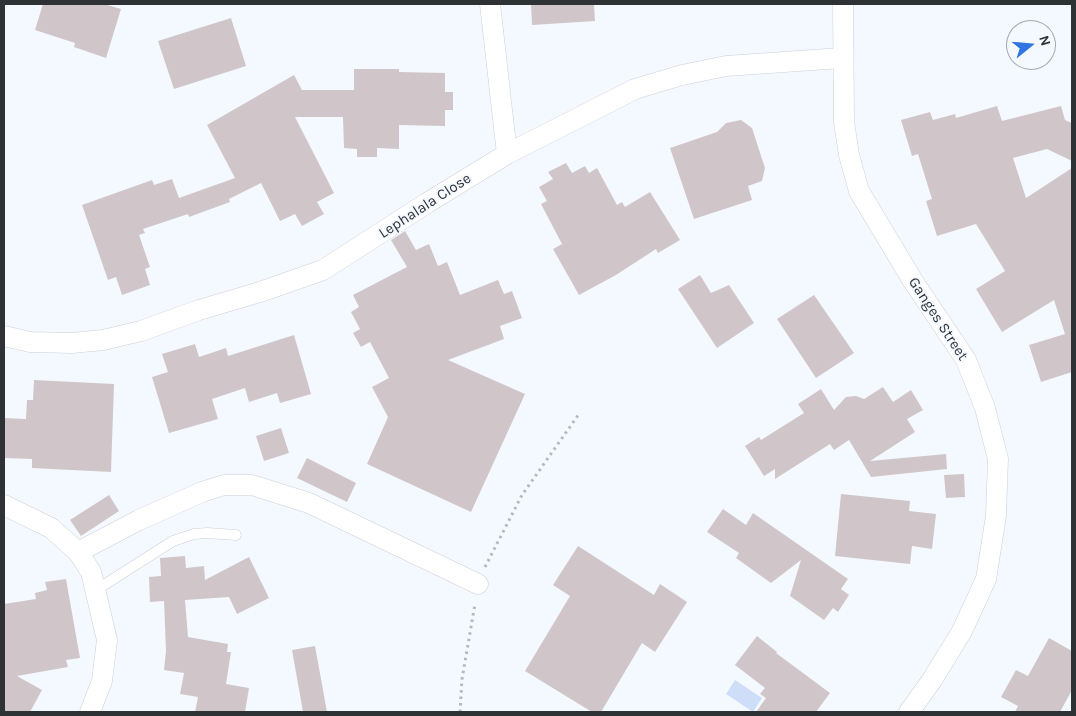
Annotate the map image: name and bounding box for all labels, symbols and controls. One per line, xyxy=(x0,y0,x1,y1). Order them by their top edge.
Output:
north arrow xyxy=(1006,20,1056,70)
text: N xyxy=(1035,33,1054,48)
street label: Lephalala Close xyxy=(375,169,475,243)
street label: Ganges Street xyxy=(904,274,972,364)

